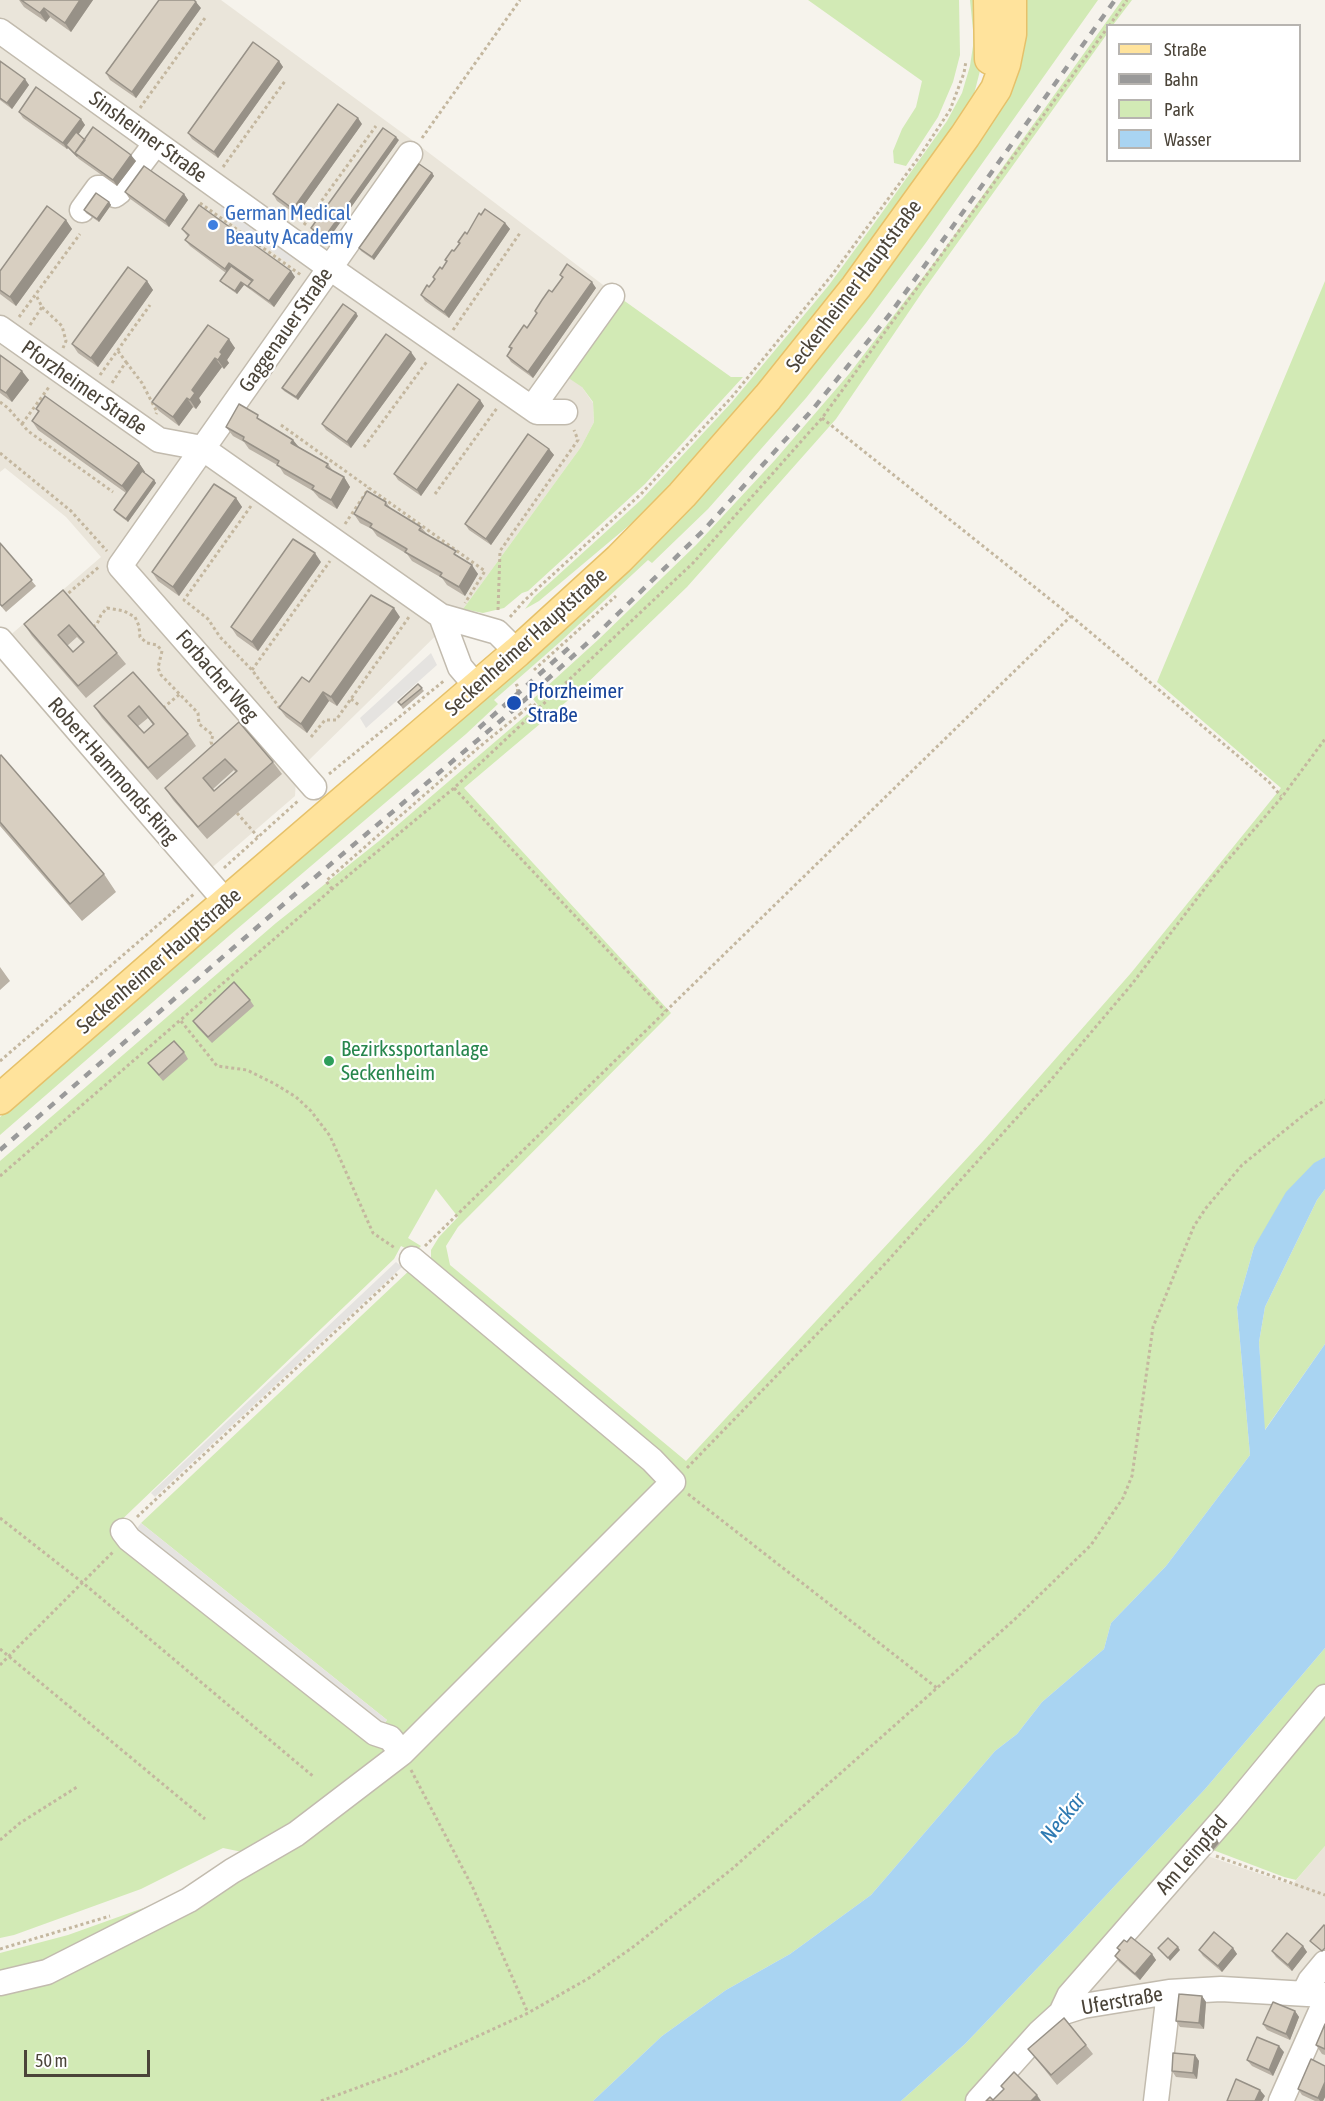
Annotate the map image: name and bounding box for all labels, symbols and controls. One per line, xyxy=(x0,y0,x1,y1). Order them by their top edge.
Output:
legend xyxy=(1106,24,1301,162)
text: Straße xyxy=(1164,39,1207,60)
text: Bahn xyxy=(1164,69,1198,90)
street label: Sinsheimer Straße xyxy=(84,86,212,188)
text: Park xyxy=(1164,99,1194,120)
text: Wasser xyxy=(1164,129,1211,150)
street label: Seckenheimer Hauptstraße xyxy=(781,195,927,377)
place label: German Medical Beauty Academy xyxy=(225,200,353,250)
marker: German Medical Beauty Academy xyxy=(206,218,220,232)
street label: Gaggenauer Straße xyxy=(234,263,338,397)
street label: Pforzheimer Straße xyxy=(16,335,152,441)
street label: Seckenheimer Hauptstraße xyxy=(440,563,612,721)
street label: Forbacher Weg xyxy=(170,625,264,727)
place label: Pforzheimer Straße xyxy=(528,678,623,728)
street label: Robert-Hammonds-Ring xyxy=(42,692,184,850)
marker: Pforzheimer Straße xyxy=(505,694,523,712)
street label: Seckenheimer Hauptstraße xyxy=(72,883,246,1039)
place label: Bezirkssportanlage Seckenheim xyxy=(341,1036,488,1086)
marker: Bezirkssportanlage Seckenheim xyxy=(322,1054,336,1068)
water label: Neckar xyxy=(1035,1788,1091,1848)
street label: Am Leinpfad xyxy=(1151,1810,1233,1900)
street label: Uferstraße xyxy=(1079,1981,1165,2021)
scale bar xyxy=(27,2038,153,2076)
text: 50 m xyxy=(35,2050,67,2071)

